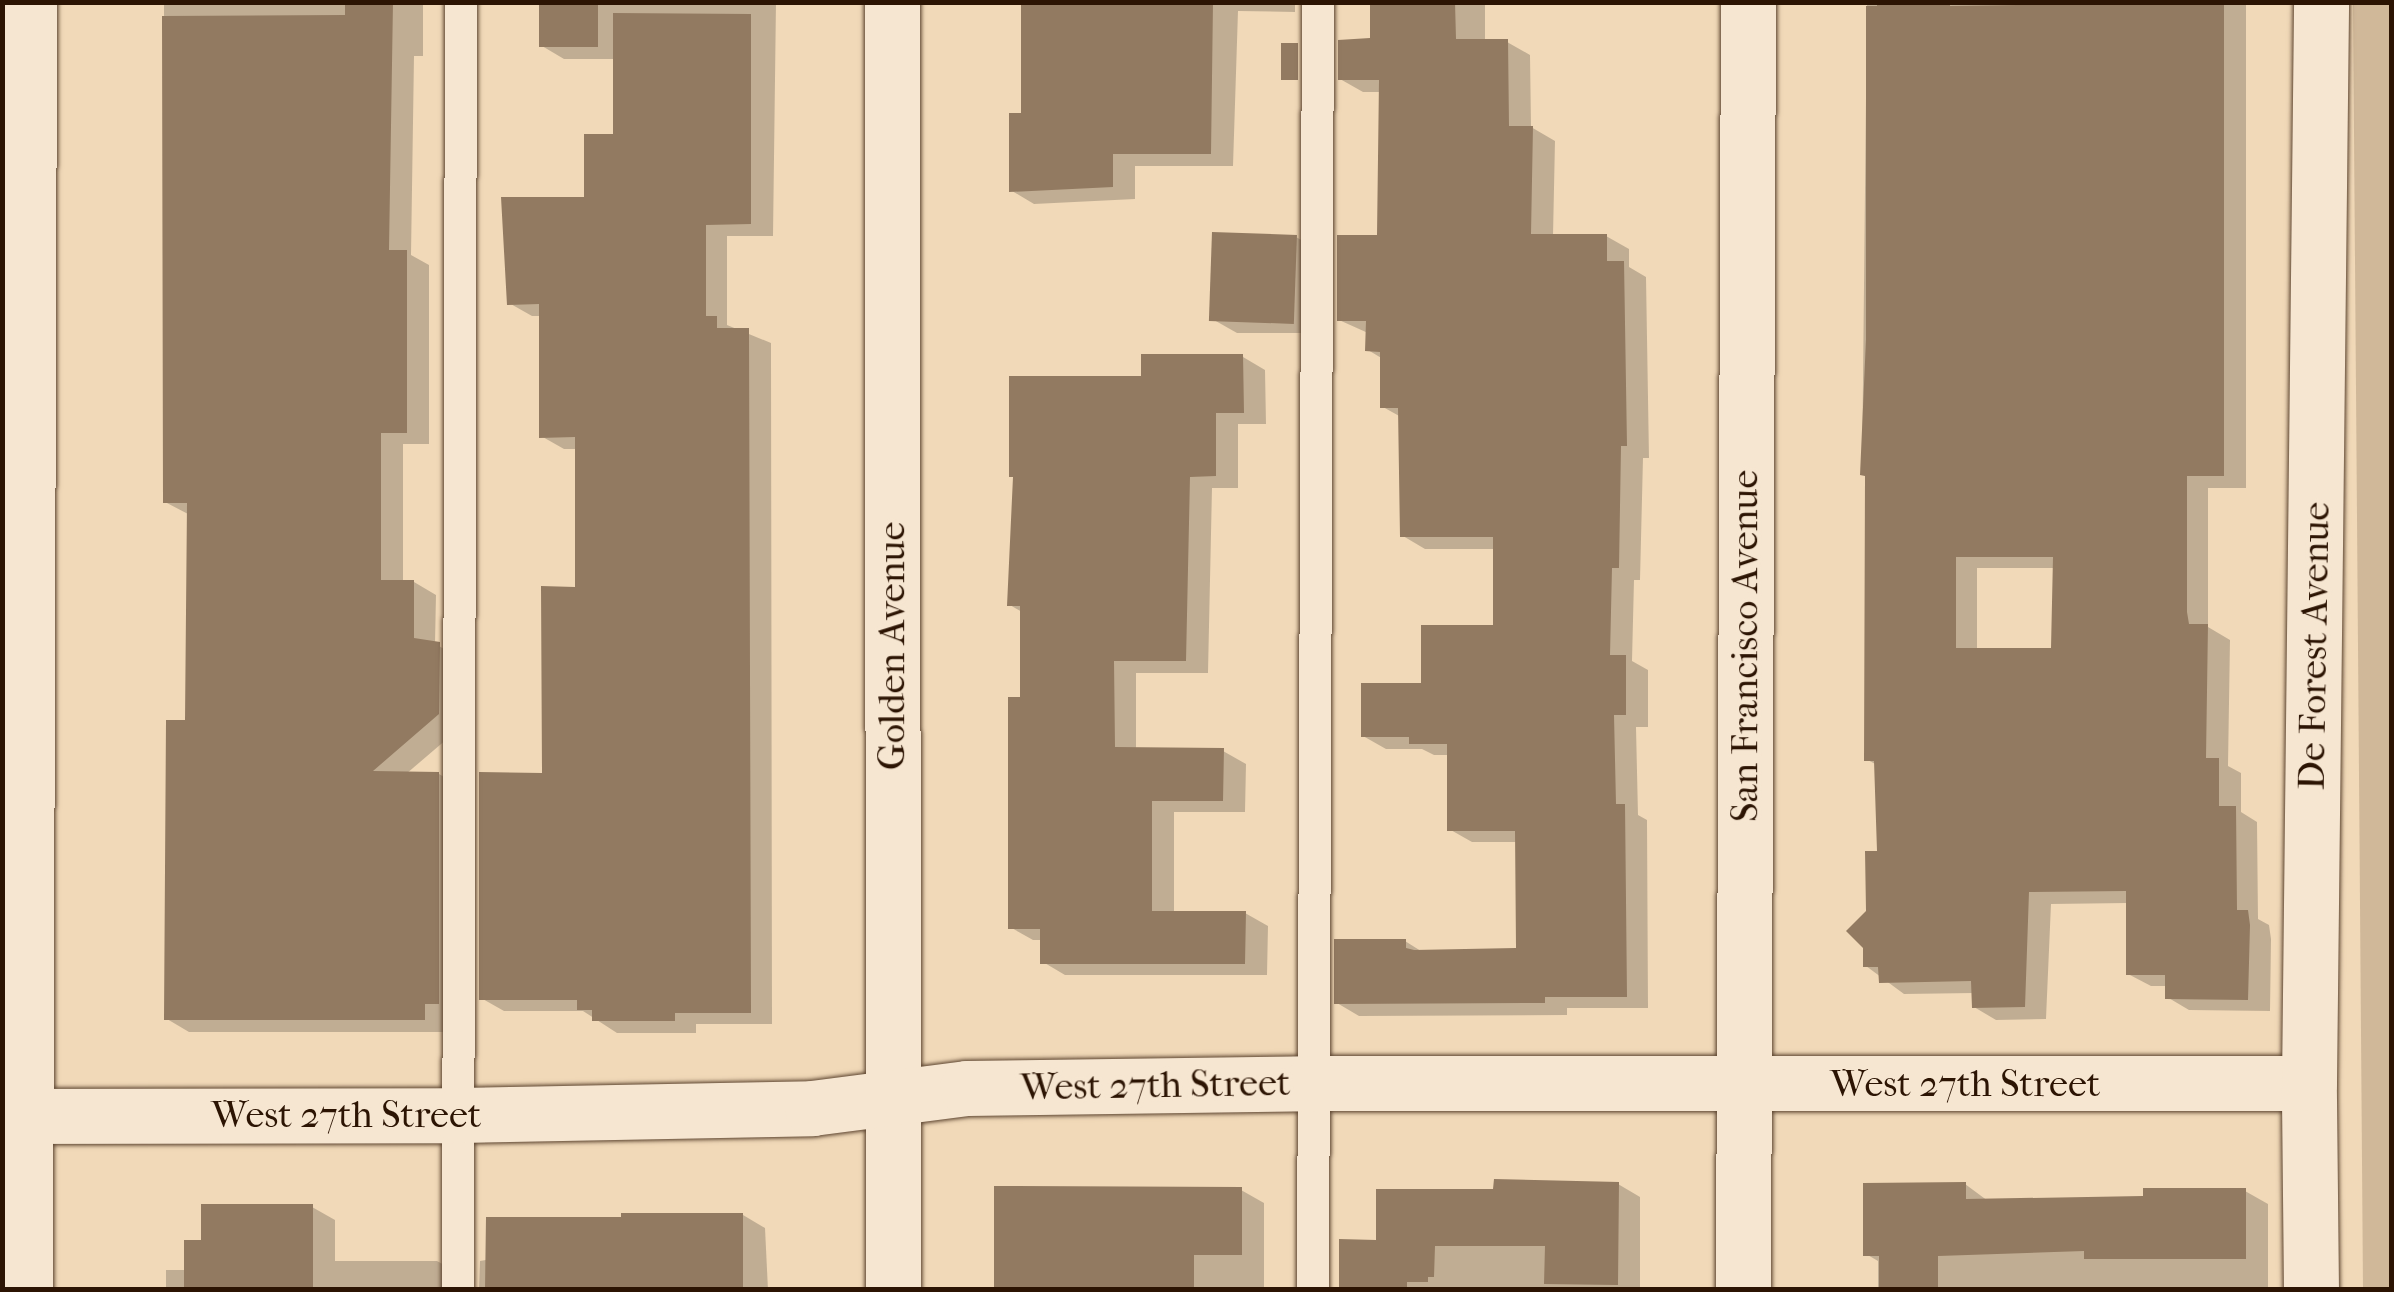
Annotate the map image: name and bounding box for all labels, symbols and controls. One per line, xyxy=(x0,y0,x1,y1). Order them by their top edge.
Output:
street label: San Francisco Avenue xyxy=(1722,470,1768,822)
street label: De Forest Avenue xyxy=(2289,501,2339,791)
street label: Golden Avenue xyxy=(869,522,915,770)
street label: West 27th Street xyxy=(1019,1060,1291,1110)
street label: West 27th Street xyxy=(1830,1061,2100,1107)
street label: West 27th Street xyxy=(211,1092,481,1138)

